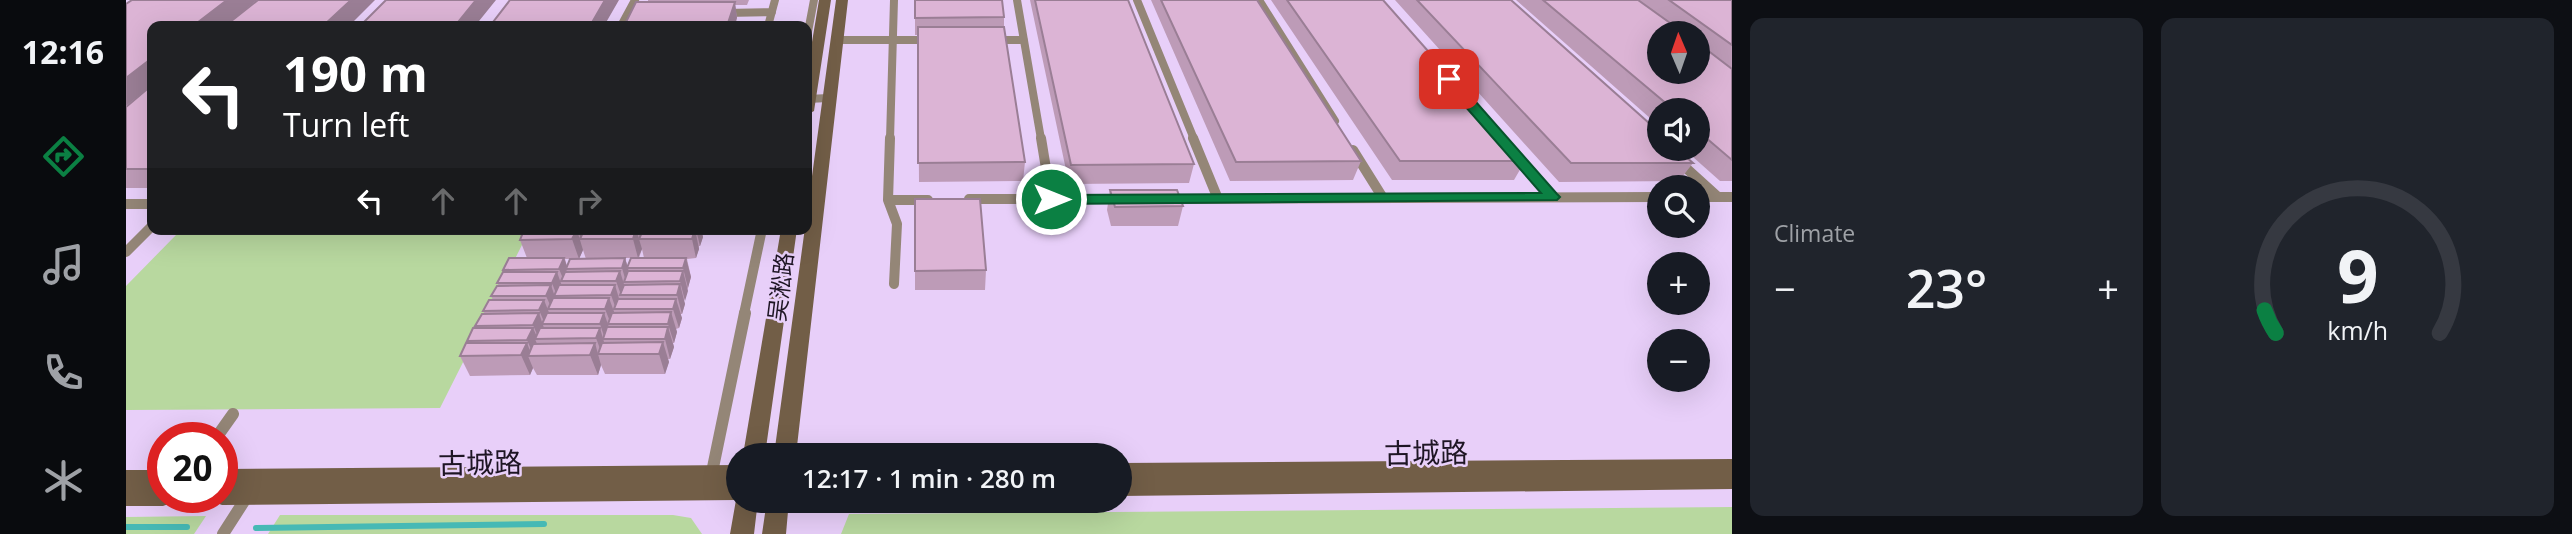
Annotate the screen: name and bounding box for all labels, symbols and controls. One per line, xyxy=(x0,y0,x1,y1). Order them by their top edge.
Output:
north arrow xyxy=(1647,21,1710,84)
map controls xyxy=(1647,21,1710,392)
text: 12:16 xyxy=(22,30,104,73)
text: 190 m xyxy=(283,40,428,106)
icon: left xyxy=(168,49,259,140)
pin xyxy=(1419,49,1479,109)
icon: arrive xyxy=(1430,60,1468,98)
button: sound xyxy=(1647,98,1710,161)
text: Turn left xyxy=(283,103,409,146)
icon: directions xyxy=(39,132,88,181)
position arrow xyxy=(1014,162,1088,236)
button: search xyxy=(1647,175,1710,238)
icon: left xyxy=(351,182,389,220)
icon: ahead xyxy=(424,182,462,220)
icon: ahead xyxy=(497,182,535,220)
icon: right xyxy=(570,182,608,220)
text: Climate xyxy=(1774,217,1855,249)
text: 9 xyxy=(2337,225,2378,324)
icon: music xyxy=(39,240,88,289)
street label: 吴淞路 xyxy=(760,251,800,323)
button: + xyxy=(1647,252,1710,315)
text: 23° xyxy=(1906,252,1987,323)
text: − xyxy=(1774,262,1796,314)
text: + xyxy=(2097,262,2119,314)
text: km/h xyxy=(2327,313,2388,347)
button: − xyxy=(1647,329,1710,392)
icon: phone xyxy=(39,348,88,397)
speed limit sign: 20 xyxy=(147,422,238,513)
street label: 古城路 xyxy=(1384,432,1468,472)
street label: 古城路 xyxy=(438,442,522,482)
icon: climate xyxy=(39,456,88,505)
text: 12:17 · 1 min · 280 m xyxy=(802,460,1056,496)

